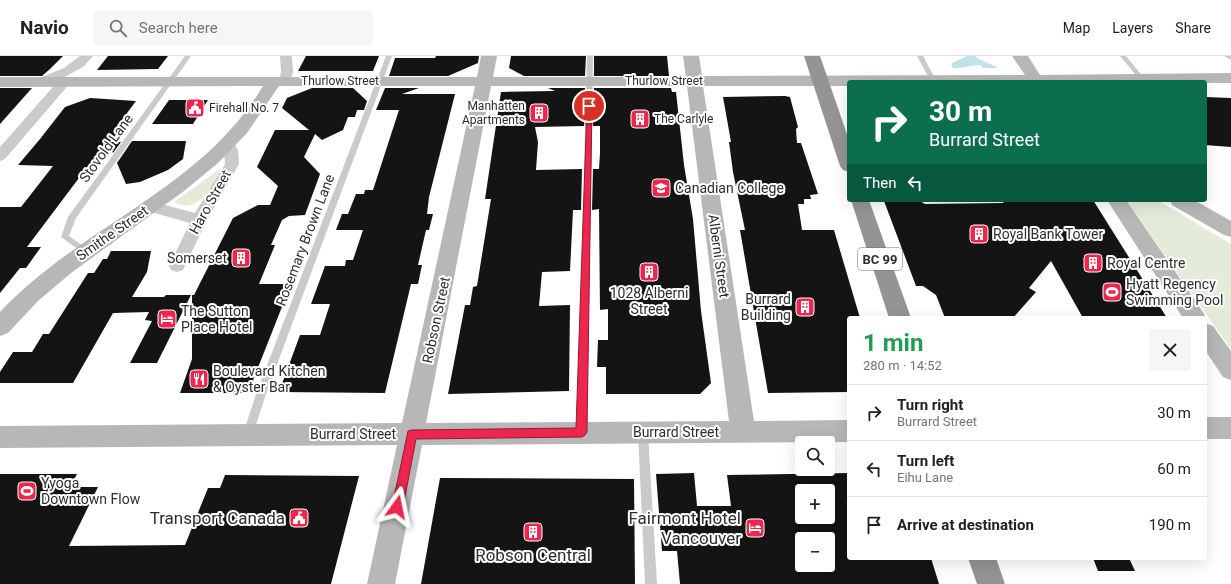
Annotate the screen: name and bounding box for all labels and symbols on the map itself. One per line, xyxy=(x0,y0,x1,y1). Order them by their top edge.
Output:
street label: Thurlow Street xyxy=(301,74,379,88)
street label: Thurlow Street xyxy=(625,74,703,88)
pin xyxy=(572,89,606,123)
public building icon: Firehall No. 7 xyxy=(184,97,206,119)
place label: Manhatten Apartments xyxy=(462,99,525,127)
place label: Firehall No. 7 xyxy=(209,101,279,115)
building icon: Manhatten Apartments xyxy=(528,102,550,124)
building icon: The Carlyle xyxy=(629,108,651,130)
street label: Stovold Lane xyxy=(76,111,136,185)
place label: The Carlyle xyxy=(654,112,713,126)
street label: Haro Street xyxy=(186,167,234,237)
street label: Rosemary Brown Lane xyxy=(273,172,337,308)
school or university icon: Canadian College xyxy=(650,177,672,199)
place label: Canadian College xyxy=(675,180,784,196)
street label: Smithe Street xyxy=(73,202,151,264)
street label: Alberni Street xyxy=(705,213,733,299)
building icon: Royal Bank Tower xyxy=(968,223,990,245)
place label: Royal Bank Tower xyxy=(993,226,1103,242)
building icon: Somerset xyxy=(230,247,252,269)
road number: BC 99 xyxy=(858,248,902,270)
place label: Somerset xyxy=(167,250,227,266)
building icon: Royal Centre xyxy=(1082,252,1104,274)
place label: Royal Centre xyxy=(1107,255,1185,271)
building icon: 1028 Alberni Street xyxy=(638,261,660,283)
street label: Robson Street xyxy=(419,275,453,365)
place label: Hyatt Regency Swimming Pool xyxy=(1126,276,1223,308)
sports icon: Hyatt Regency Swimming Pool xyxy=(1101,281,1123,303)
place label: 1028 Alberni Street xyxy=(610,285,688,317)
place label: Burrard Building xyxy=(741,291,791,323)
building icon: Burrard Building xyxy=(794,296,816,318)
place label: The Sutton Place Hotel xyxy=(181,303,252,335)
hotel icon: The Sutton Place Hotel xyxy=(156,308,178,330)
place label: Boulevard Kitchen & Oyster Bar xyxy=(213,363,325,395)
restaurant icon: Boulevard Kitchen & Oyster Bar xyxy=(188,368,210,390)
street label: Burrard Street xyxy=(633,424,720,440)
street label: Burrard Street xyxy=(310,426,397,442)
place label: Yyoga Downtown Flow xyxy=(41,475,141,507)
sports icon: Yyoga Downtown Flow xyxy=(16,480,38,502)
position arrow xyxy=(376,486,418,528)
public building icon: Transport Canada xyxy=(288,507,310,529)
place label: Transport Canada xyxy=(150,508,285,528)
place label: Fairmont Hotel Vancouver xyxy=(628,508,741,548)
hotel icon: Fairmont Hotel Vancouver xyxy=(744,517,766,539)
building icon: Robson Central xyxy=(522,521,544,543)
place label: Robson Central xyxy=(475,545,591,565)

